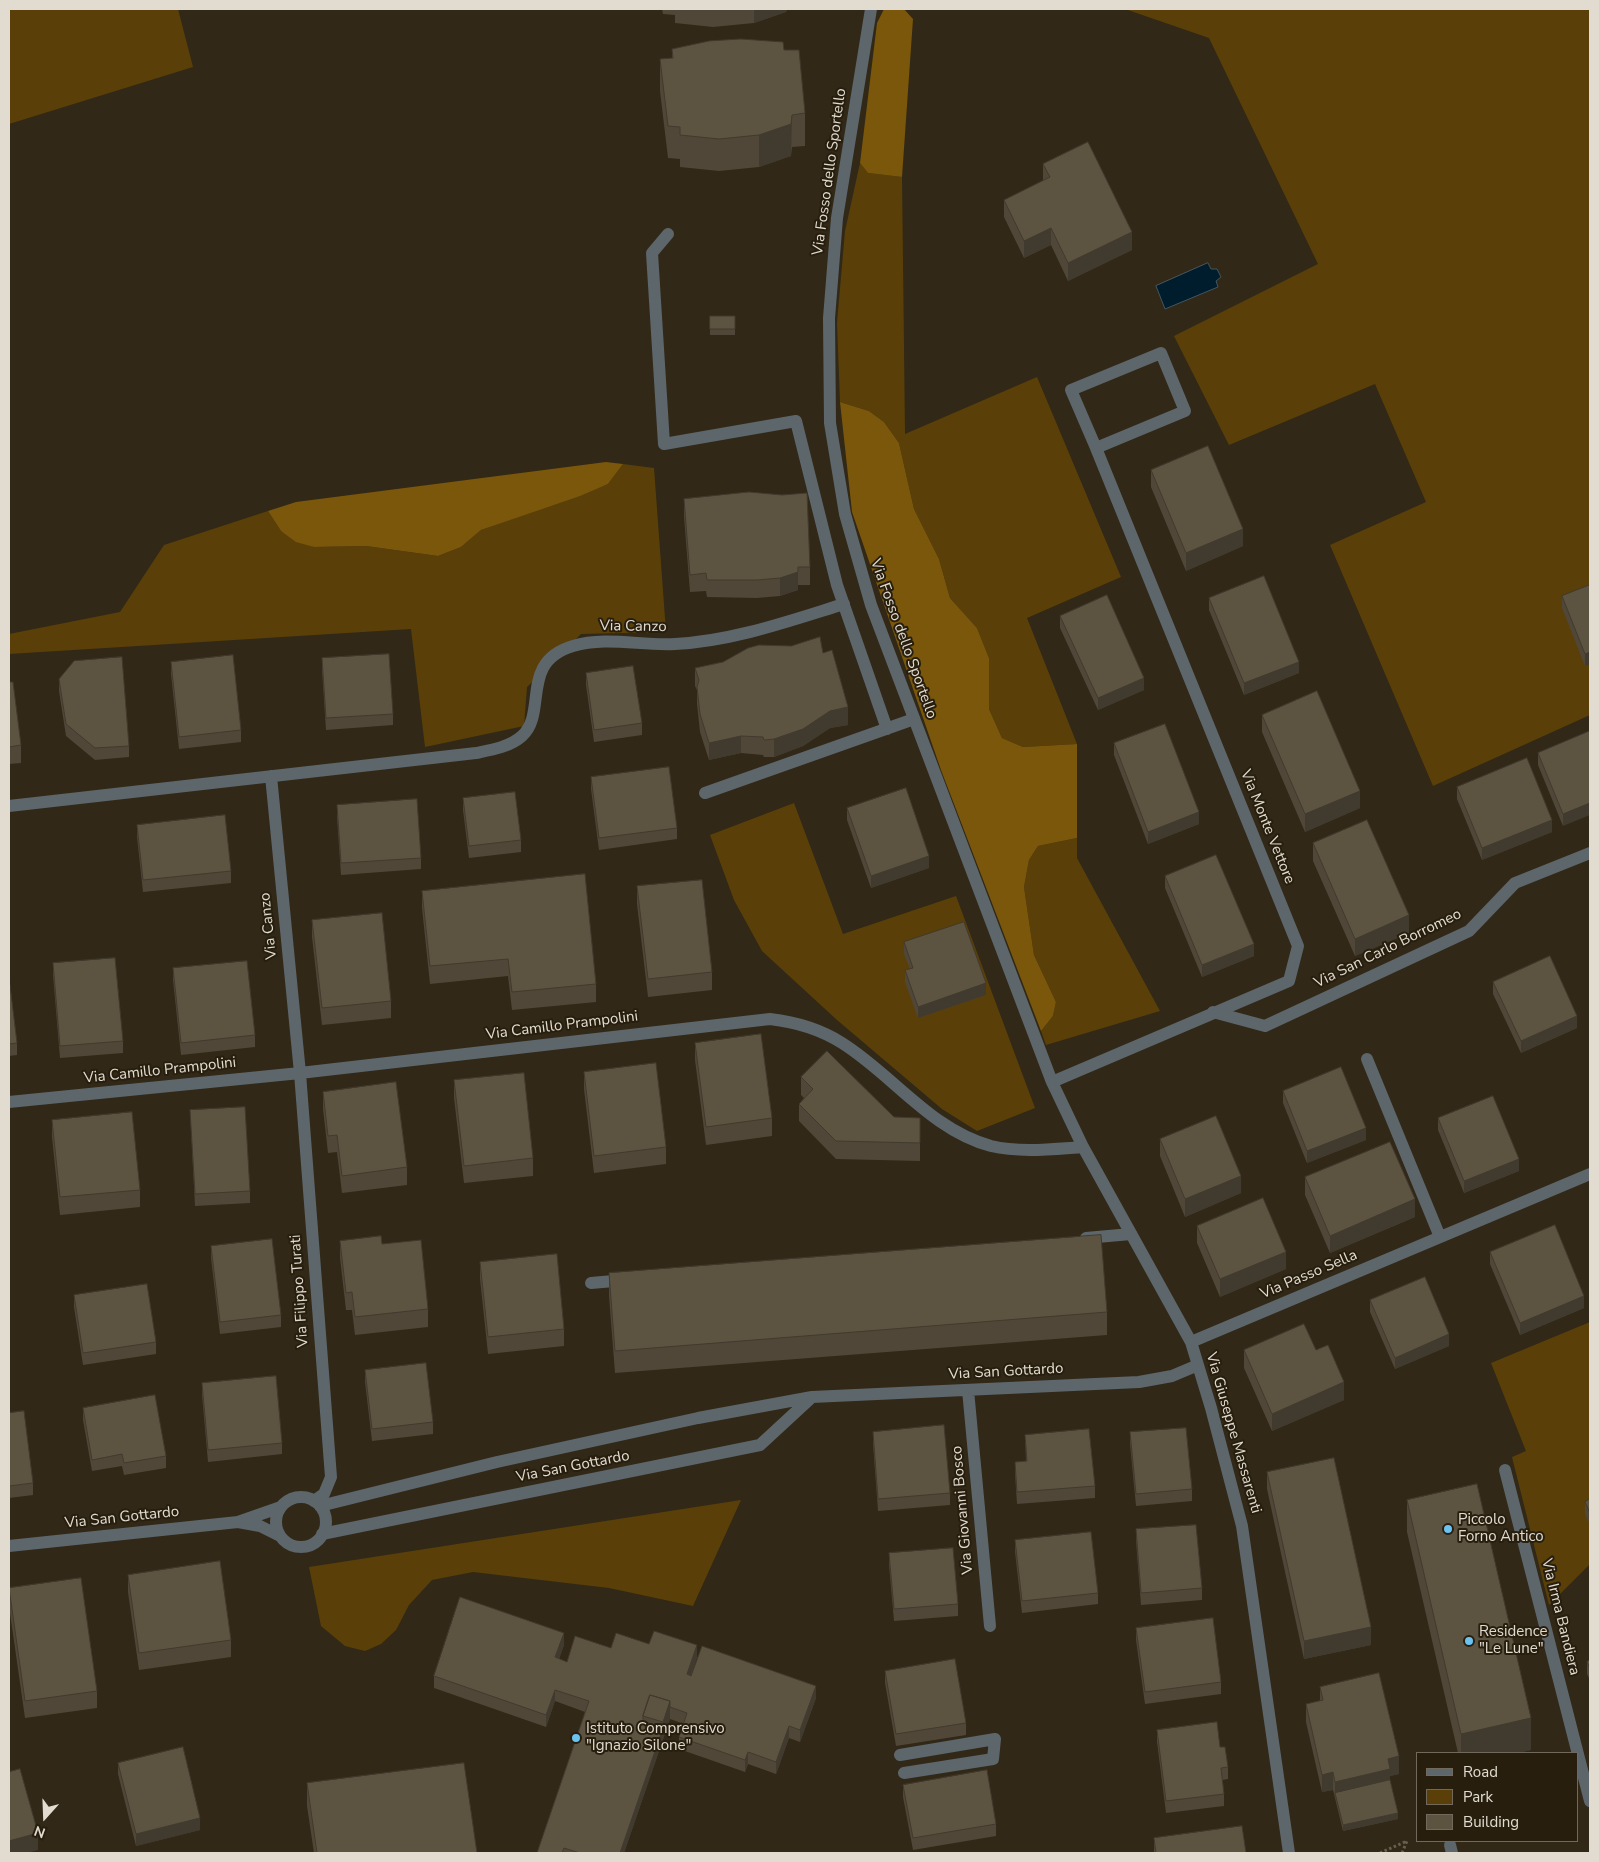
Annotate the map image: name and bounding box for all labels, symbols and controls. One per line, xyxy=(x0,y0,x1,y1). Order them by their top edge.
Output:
street label: Via Fosso dello Sportello xyxy=(809,87,851,257)
street label: Via Fosso dello Sportello xyxy=(866,557,940,721)
street label: Via Canzo xyxy=(599,617,667,637)
street label: Via Monte Vettore xyxy=(1236,767,1298,887)
street label: Via Canzo xyxy=(257,892,281,960)
street label: Via San Carlo Borromeo xyxy=(1311,906,1465,992)
street label: Via Camillo Prampolini xyxy=(485,1008,639,1044)
street label: Via Camillo Prampolini xyxy=(83,1054,237,1088)
street label: Via Filippo Turati xyxy=(287,1234,313,1348)
street label: Via Passo Sella xyxy=(1258,1247,1360,1303)
street label: Via Giuseppe Massarenti xyxy=(1201,1350,1265,1516)
street label: Via San Gottardo xyxy=(948,1360,1064,1384)
street label: Via Giovanni Bosco xyxy=(948,1445,978,1575)
street label: Via San Gottardo xyxy=(515,1447,631,1487)
street label: Via San Gottardo xyxy=(64,1503,180,1533)
place label: Piccolo Forno Antico xyxy=(1458,1511,1544,1546)
marker: Piccolo Forno Antico xyxy=(1442,1523,1454,1535)
street label: Via Irma Bandiera xyxy=(1537,1557,1583,1677)
place label: Residence "Le Lune" xyxy=(1479,1623,1548,1658)
marker: Residence "Le Lune" xyxy=(1463,1635,1475,1647)
place label: Istituto Comprensivo "Ignazio Silone" xyxy=(586,1720,725,1755)
marker: Istituto Comprensivo "Ignazio Silone" xyxy=(570,1732,582,1744)
legend xyxy=(1416,1752,1579,1842)
text: Road xyxy=(1463,1762,1498,1782)
text: Park xyxy=(1463,1787,1493,1807)
north arrow xyxy=(20,1792,70,1842)
text: Building xyxy=(1463,1812,1519,1832)
text: N xyxy=(32,1821,48,1842)

